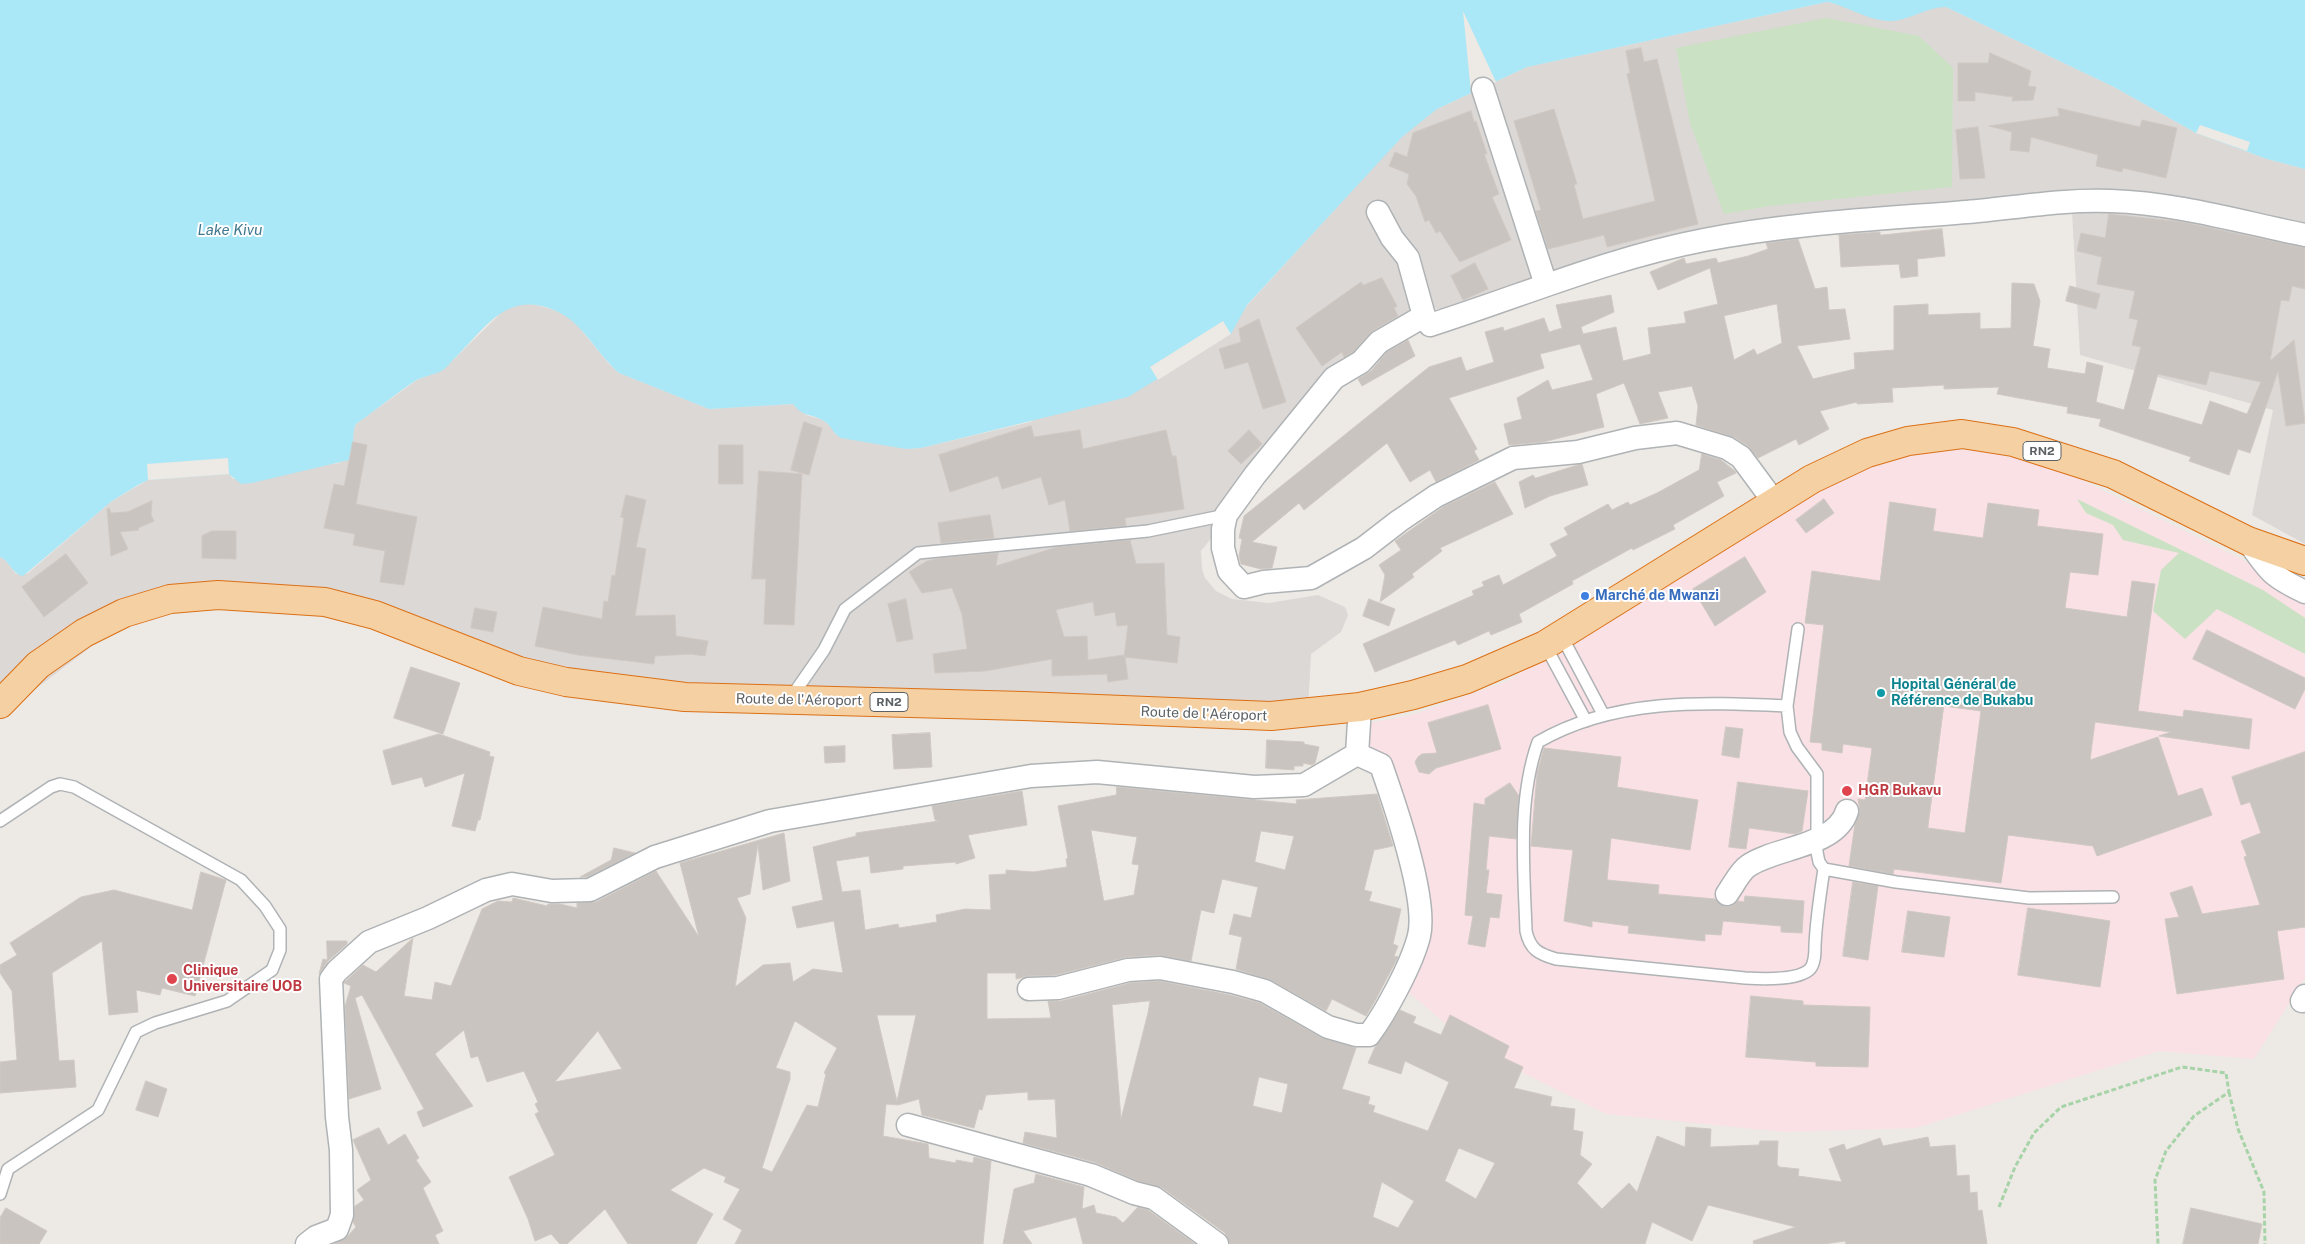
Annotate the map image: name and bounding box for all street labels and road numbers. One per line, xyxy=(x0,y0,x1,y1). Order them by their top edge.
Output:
road number: RN2 xyxy=(2023,442,2061,461)
street label: Route de l'Aéroport xyxy=(736,690,862,710)
road number: RN2 xyxy=(870,692,908,712)
street label: Route de l'Aéroport xyxy=(1140,703,1268,725)

